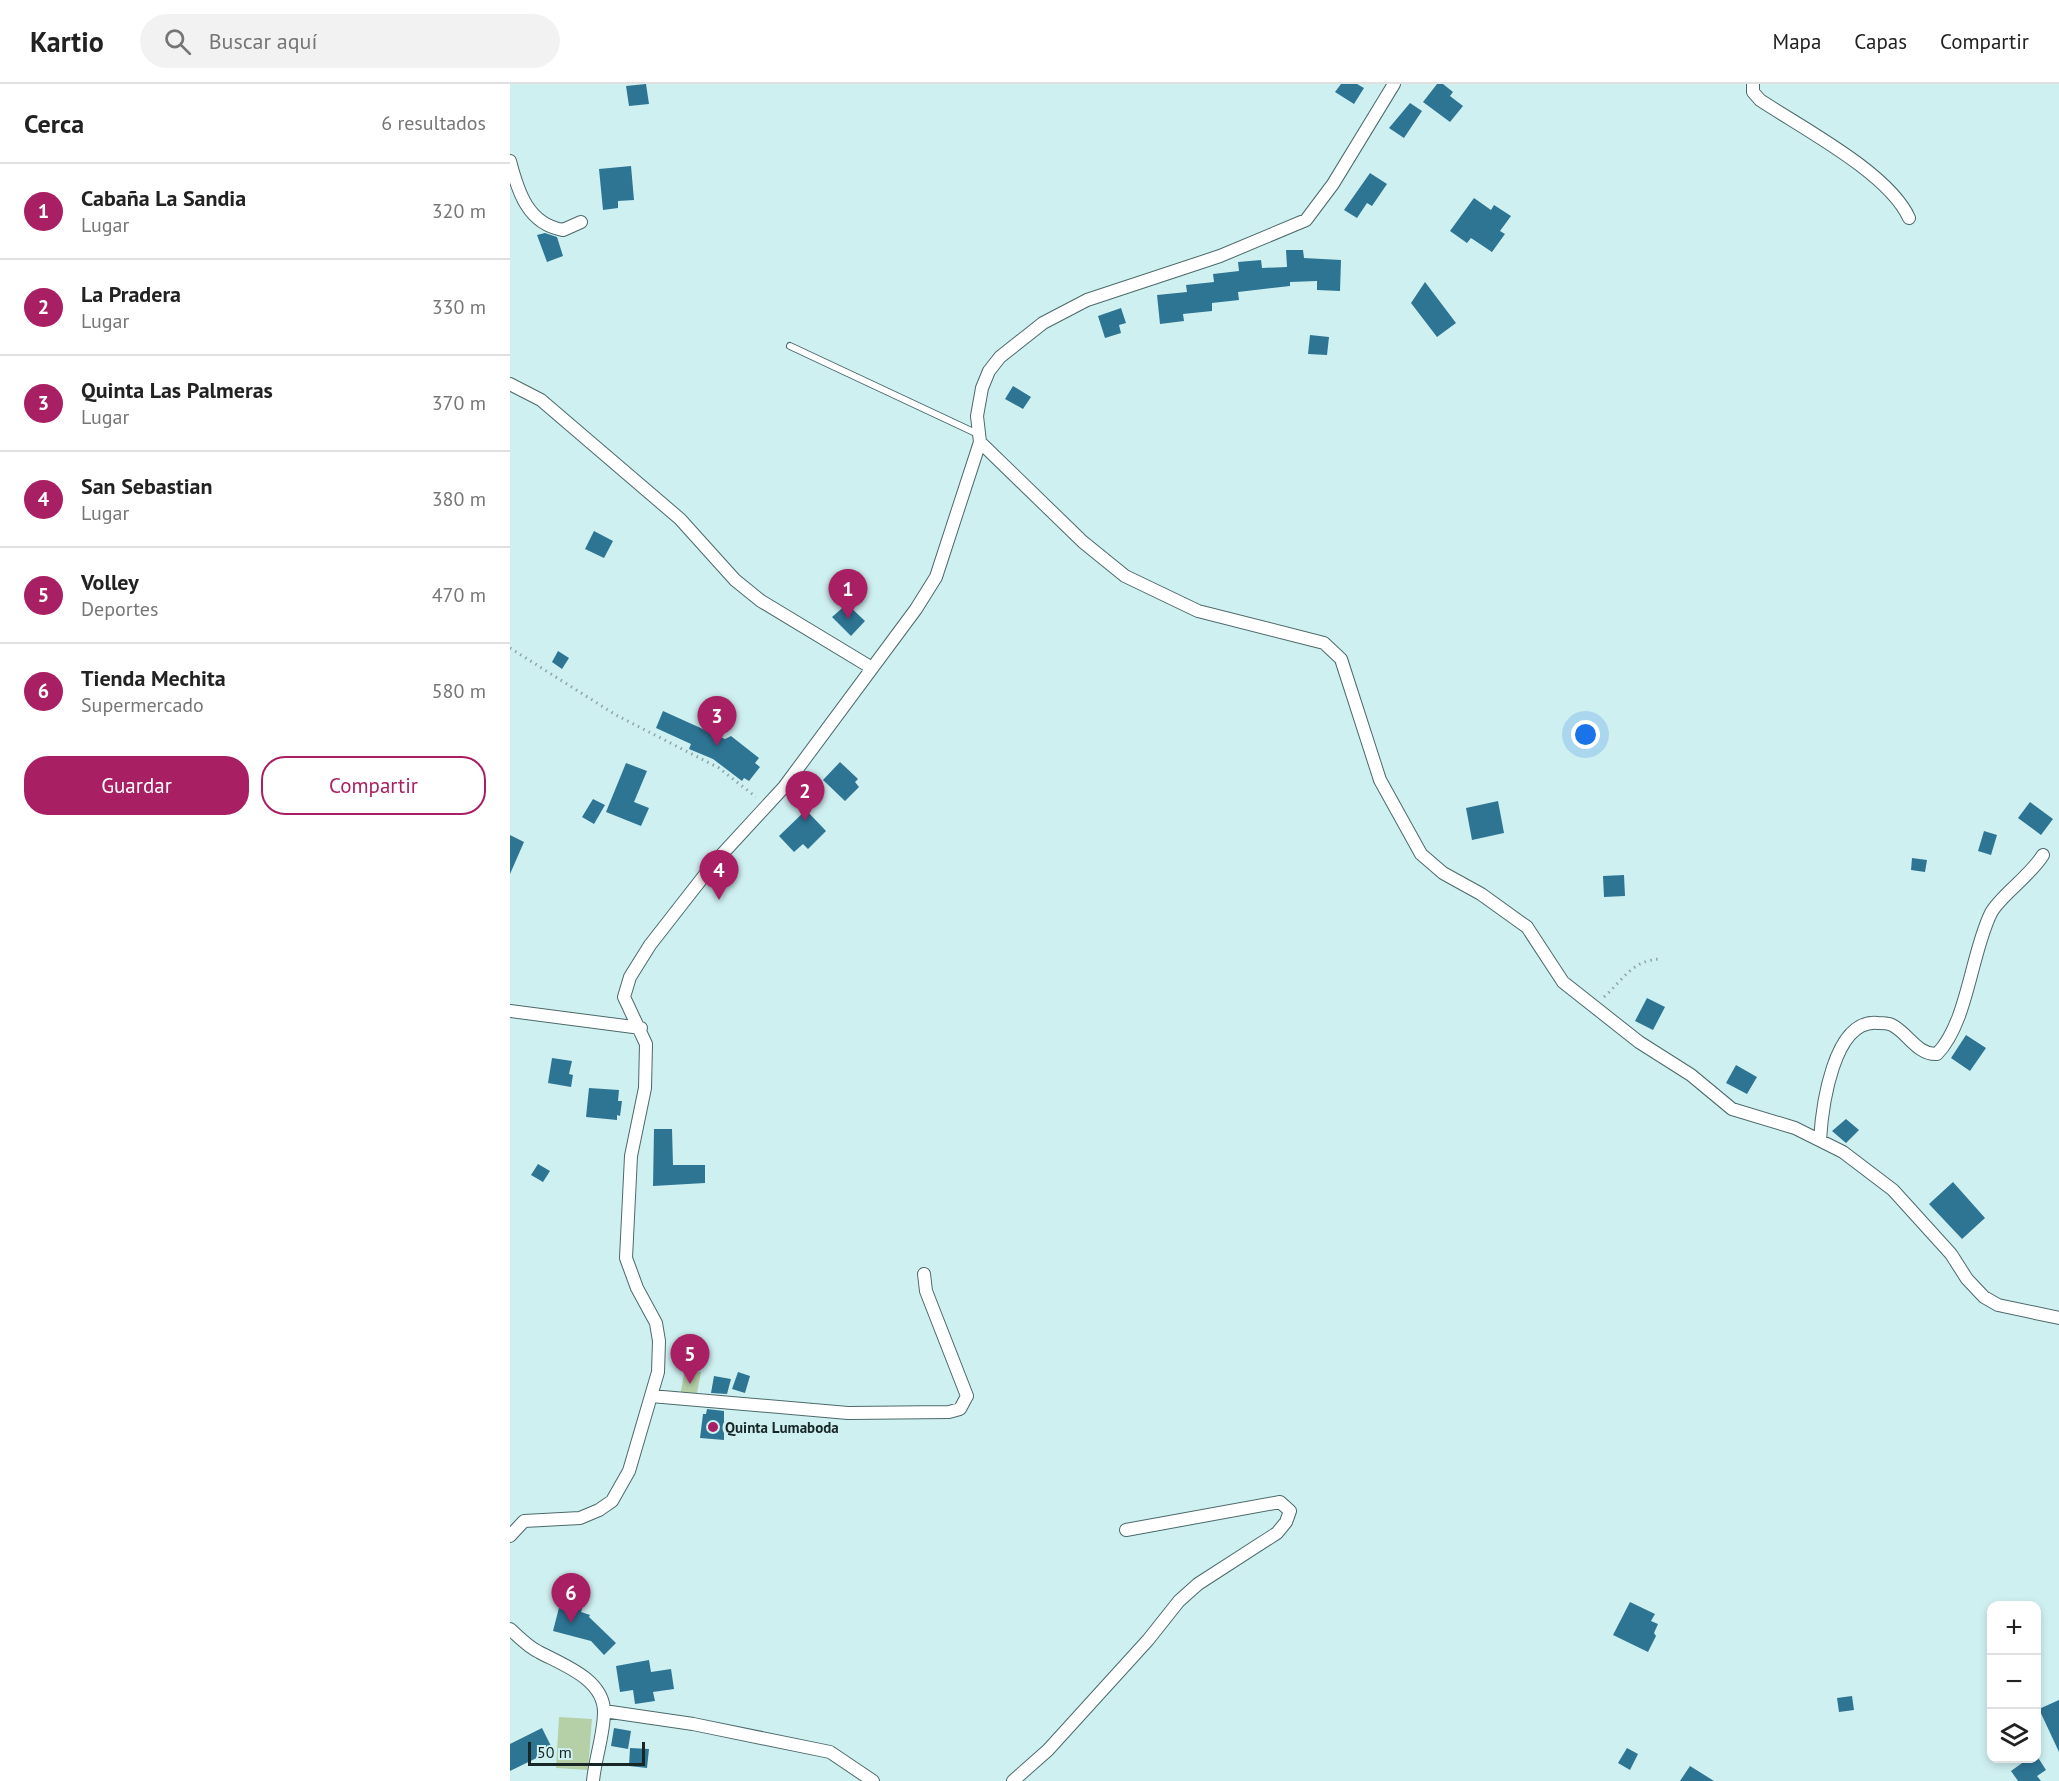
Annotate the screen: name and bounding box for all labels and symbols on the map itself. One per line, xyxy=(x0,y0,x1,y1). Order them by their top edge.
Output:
pin: 1 xyxy=(828,570,868,619)
pin: 3 xyxy=(698,696,736,746)
your location xyxy=(1571,720,1600,749)
pin: 2 xyxy=(786,772,824,821)
pin: 4 xyxy=(700,850,738,900)
pin: 5 xyxy=(670,1334,710,1384)
place label: Quinta Lumaboda xyxy=(725,1418,839,1437)
marker: Quinta Lumaboda xyxy=(706,1420,720,1434)
pin: 6 xyxy=(552,1574,590,1623)
scale bar xyxy=(528,1739,645,1766)

